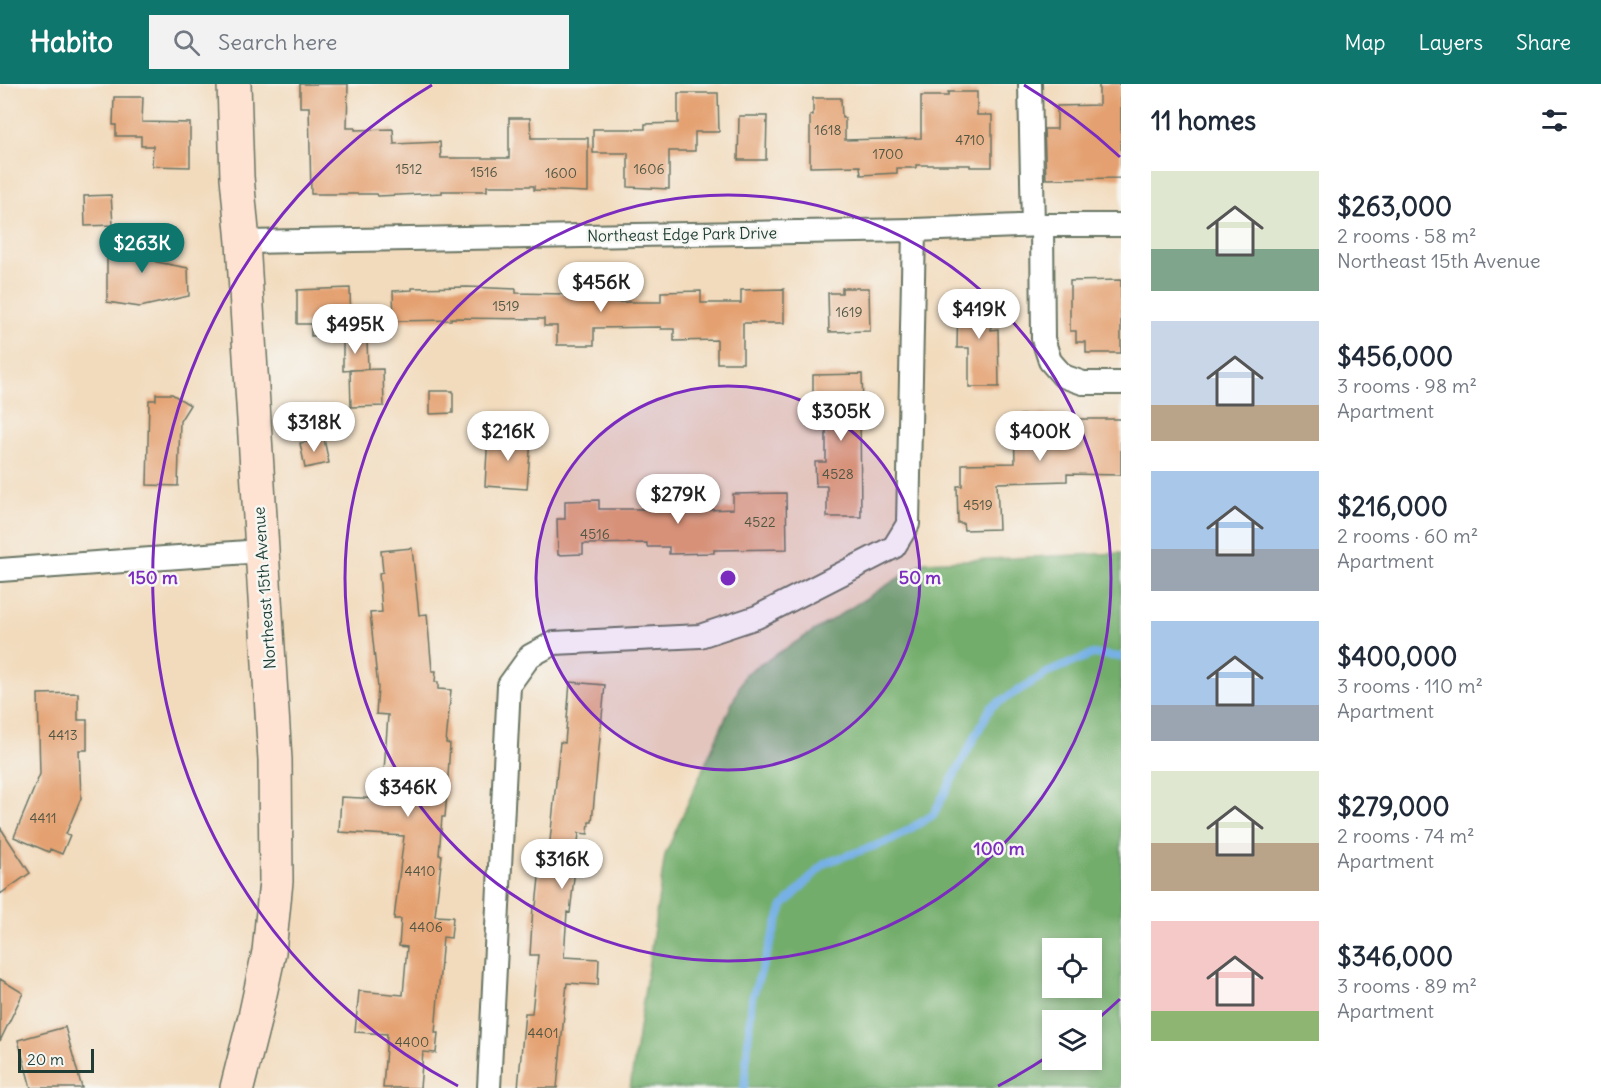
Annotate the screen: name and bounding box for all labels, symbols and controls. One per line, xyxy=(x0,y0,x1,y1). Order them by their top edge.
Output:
search box xyxy=(149,15,569,69)
text: Habito xyxy=(30,24,113,60)
icon: search xyxy=(170,26,203,59)
text: Search here xyxy=(218,28,337,56)
text: Map xyxy=(1345,29,1385,56)
text: Layers xyxy=(1418,29,1483,56)
text: Share xyxy=(1516,29,1571,56)
text: 11 homes xyxy=(1151,104,1256,137)
icon: filters xyxy=(1538,104,1571,137)
house number: 1618 xyxy=(814,121,842,139)
house number: 4710 xyxy=(955,131,985,149)
house number: 1700 xyxy=(873,145,903,163)
house number: 1512 xyxy=(396,160,423,178)
house number: 1606 xyxy=(634,160,664,178)
house number: 1516 xyxy=(470,163,498,181)
house number: 1600 xyxy=(545,164,577,182)
text: $263,000 xyxy=(1337,190,1452,223)
icon: home xyxy=(1199,195,1271,267)
street label: Northeast Edge Park Drive xyxy=(587,222,777,246)
pin: $263K xyxy=(100,223,184,274)
text: 2 rooms · 58 m² xyxy=(1337,223,1477,248)
text: $263K xyxy=(113,230,171,255)
text: Northeast 15th Avenue xyxy=(1337,248,1541,273)
pin: $456K xyxy=(559,262,643,313)
text: $456K xyxy=(572,269,630,294)
pin: $419K xyxy=(937,289,1021,340)
text: $419K xyxy=(952,296,1006,321)
house number: 1519 xyxy=(492,297,520,315)
house number: 1619 xyxy=(835,303,863,321)
pin: $495K xyxy=(313,304,397,355)
text: $495K xyxy=(326,311,384,336)
text: $456,000 xyxy=(1337,340,1453,373)
icon: home xyxy=(1199,345,1271,417)
text: 3 rooms · 98 m² xyxy=(1337,373,1477,398)
pin: $305K xyxy=(799,391,883,442)
text: $305K xyxy=(811,398,871,423)
text: Apartment xyxy=(1337,398,1434,423)
pin: $318K xyxy=(272,402,356,453)
text: $318K xyxy=(287,409,341,434)
pin: $216K xyxy=(466,411,550,462)
pin: $400K xyxy=(998,411,1082,462)
text: $216K xyxy=(481,418,535,443)
text: $400K xyxy=(1009,418,1071,443)
house number: 4528 xyxy=(822,465,854,483)
pin: $279K xyxy=(636,474,720,525)
text: $279K xyxy=(650,481,706,506)
text: $216,000 xyxy=(1337,490,1448,523)
icon: home xyxy=(1199,495,1271,567)
house number: 4519 xyxy=(963,496,993,514)
street label: Northeast 15th Avenue xyxy=(248,506,280,670)
house number: 4522 xyxy=(744,513,776,531)
text: 2 rooms · 60 m² xyxy=(1337,523,1478,548)
house number: 4516 xyxy=(580,525,610,543)
text: Apartment xyxy=(1337,548,1434,573)
text: 150 m xyxy=(128,566,178,589)
text: 50 m xyxy=(899,566,941,589)
centre of rings xyxy=(718,568,738,588)
text: $400,000 xyxy=(1337,640,1457,673)
icon: home xyxy=(1199,645,1271,717)
text: 3 rooms · 110 m² xyxy=(1337,673,1483,698)
text: Apartment xyxy=(1337,698,1434,723)
house number: 4413 xyxy=(48,726,78,744)
pin: $346K xyxy=(366,767,450,818)
text: $346K xyxy=(379,774,437,799)
text: $279,000 xyxy=(1337,790,1450,823)
icon: home xyxy=(1199,795,1271,867)
house number: 4411 xyxy=(29,809,57,827)
text: 2 rooms · 74 m² xyxy=(1337,823,1474,848)
text: 100 m xyxy=(974,837,1025,860)
pin: $316K xyxy=(520,839,604,890)
text: $316K xyxy=(535,846,589,871)
text: Apartment xyxy=(1337,848,1434,873)
house number: 4410 xyxy=(405,862,435,880)
house number: 4406 xyxy=(409,918,443,936)
map controls xyxy=(1042,938,1102,1070)
button: locate xyxy=(1042,938,1102,998)
text: $346,000 xyxy=(1337,940,1453,973)
icon: home xyxy=(1199,945,1271,1017)
text: 3 rooms · 89 m² xyxy=(1337,973,1477,998)
text: Apartment xyxy=(1337,998,1434,1023)
button: layers xyxy=(1042,1010,1102,1070)
house number: 4401 xyxy=(528,1024,558,1042)
house number: 4400 xyxy=(395,1033,429,1051)
scale bar xyxy=(18,1046,94,1074)
text: 20 m xyxy=(27,1049,64,1069)

